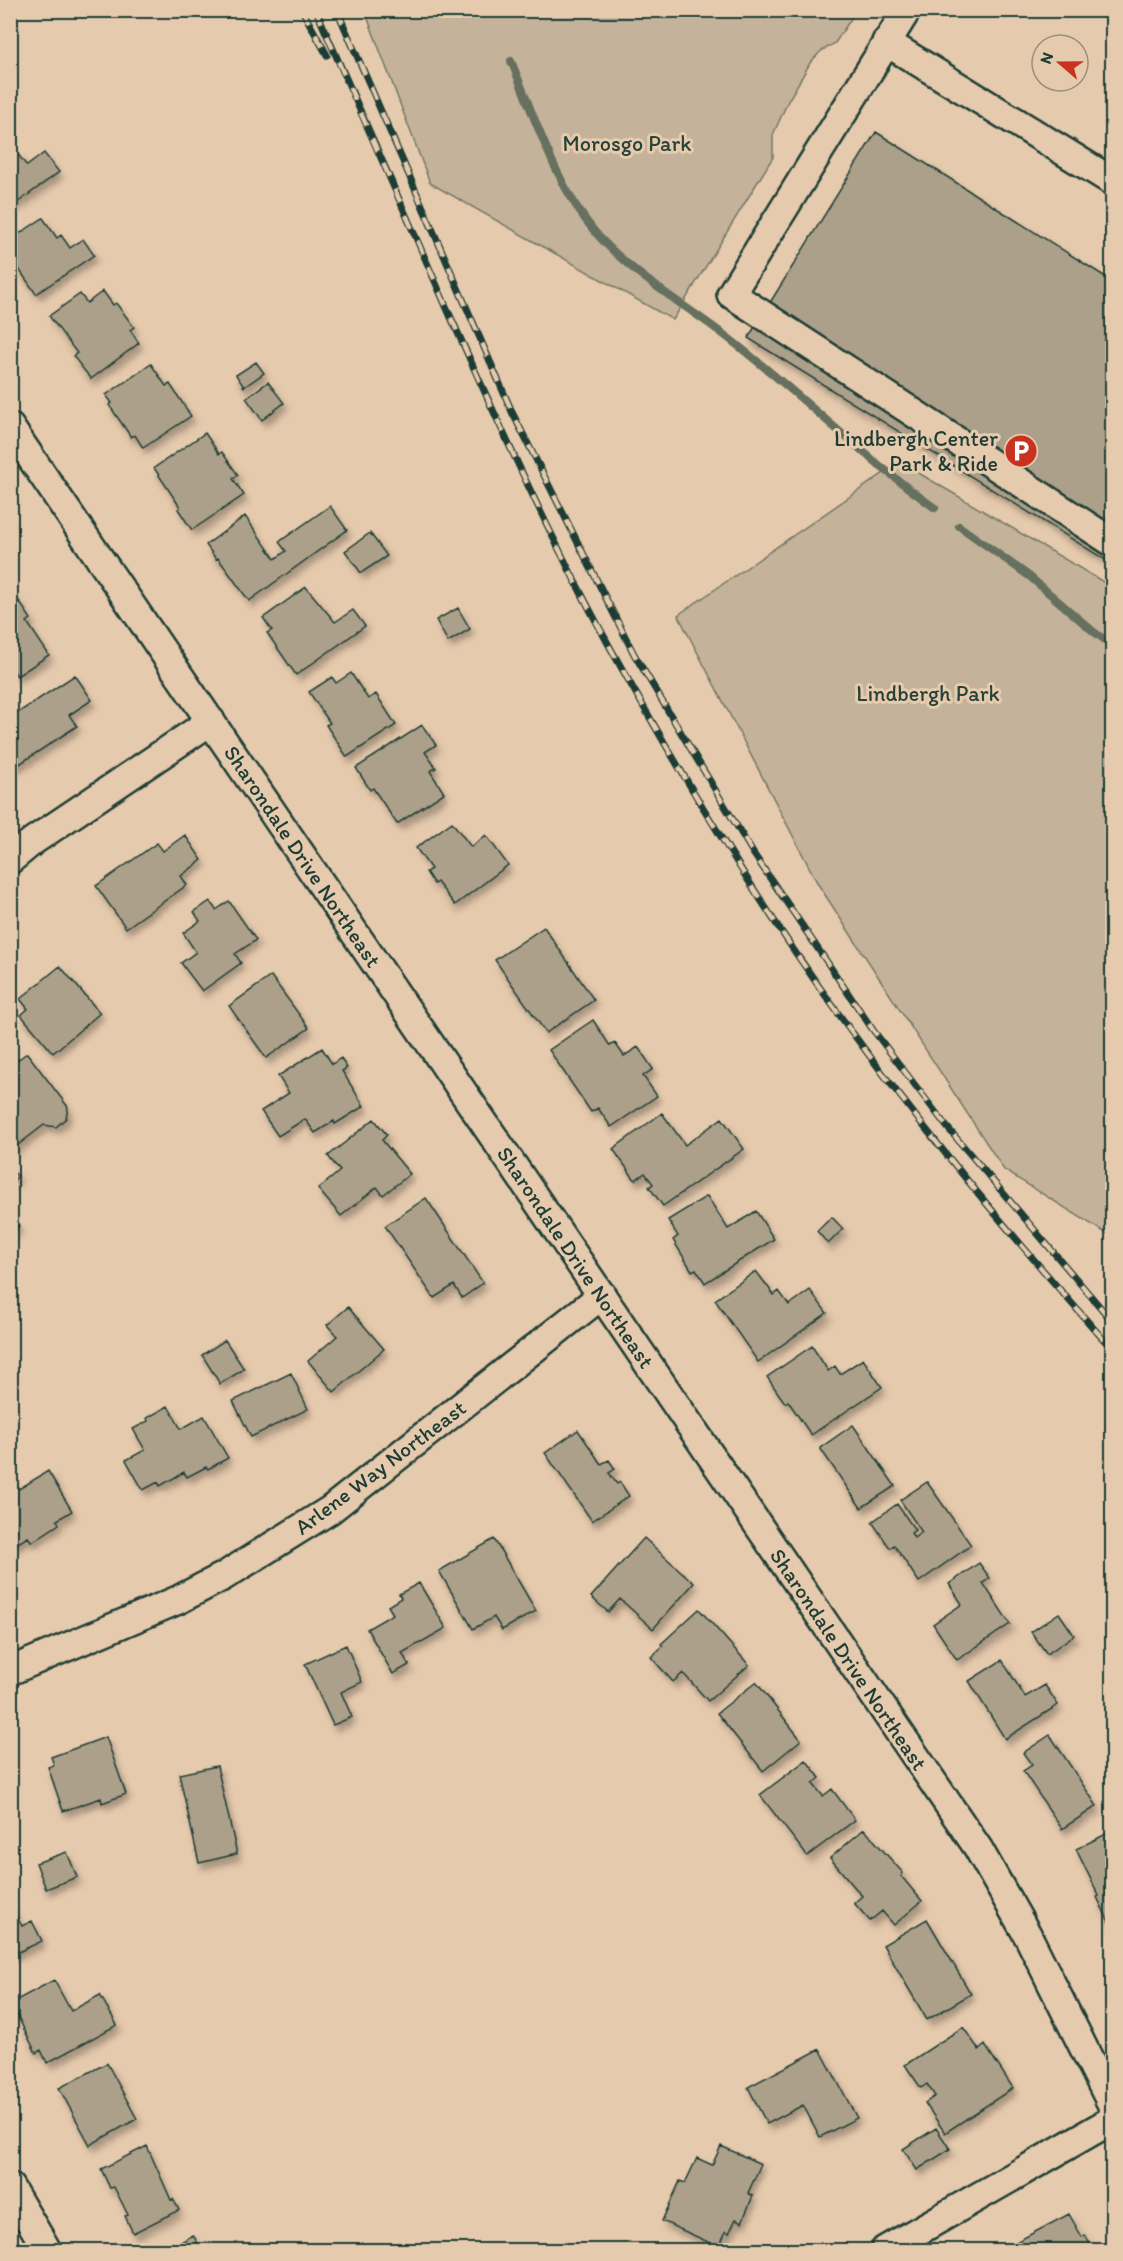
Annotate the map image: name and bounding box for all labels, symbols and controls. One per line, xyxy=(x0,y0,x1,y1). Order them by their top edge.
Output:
north arrow xyxy=(1030,33,1090,93)
text: N xyxy=(1036,50,1057,66)
park label: Morosgo Park xyxy=(563,130,691,157)
place label: Lindbergh Center Park & Ride xyxy=(834,425,998,477)
parking icon: Lindbergh Center Park & Ride xyxy=(1003,433,1039,469)
park label: Lindbergh Park xyxy=(856,680,1000,707)
street label: Sharondale Drive Northeast xyxy=(218,740,387,972)
street label: Sharondale Drive Northeast xyxy=(491,1141,660,1373)
street label: Arlene Way Northeast xyxy=(289,1394,471,1541)
street label: Sharondale Drive Northeast xyxy=(764,1543,933,1775)

